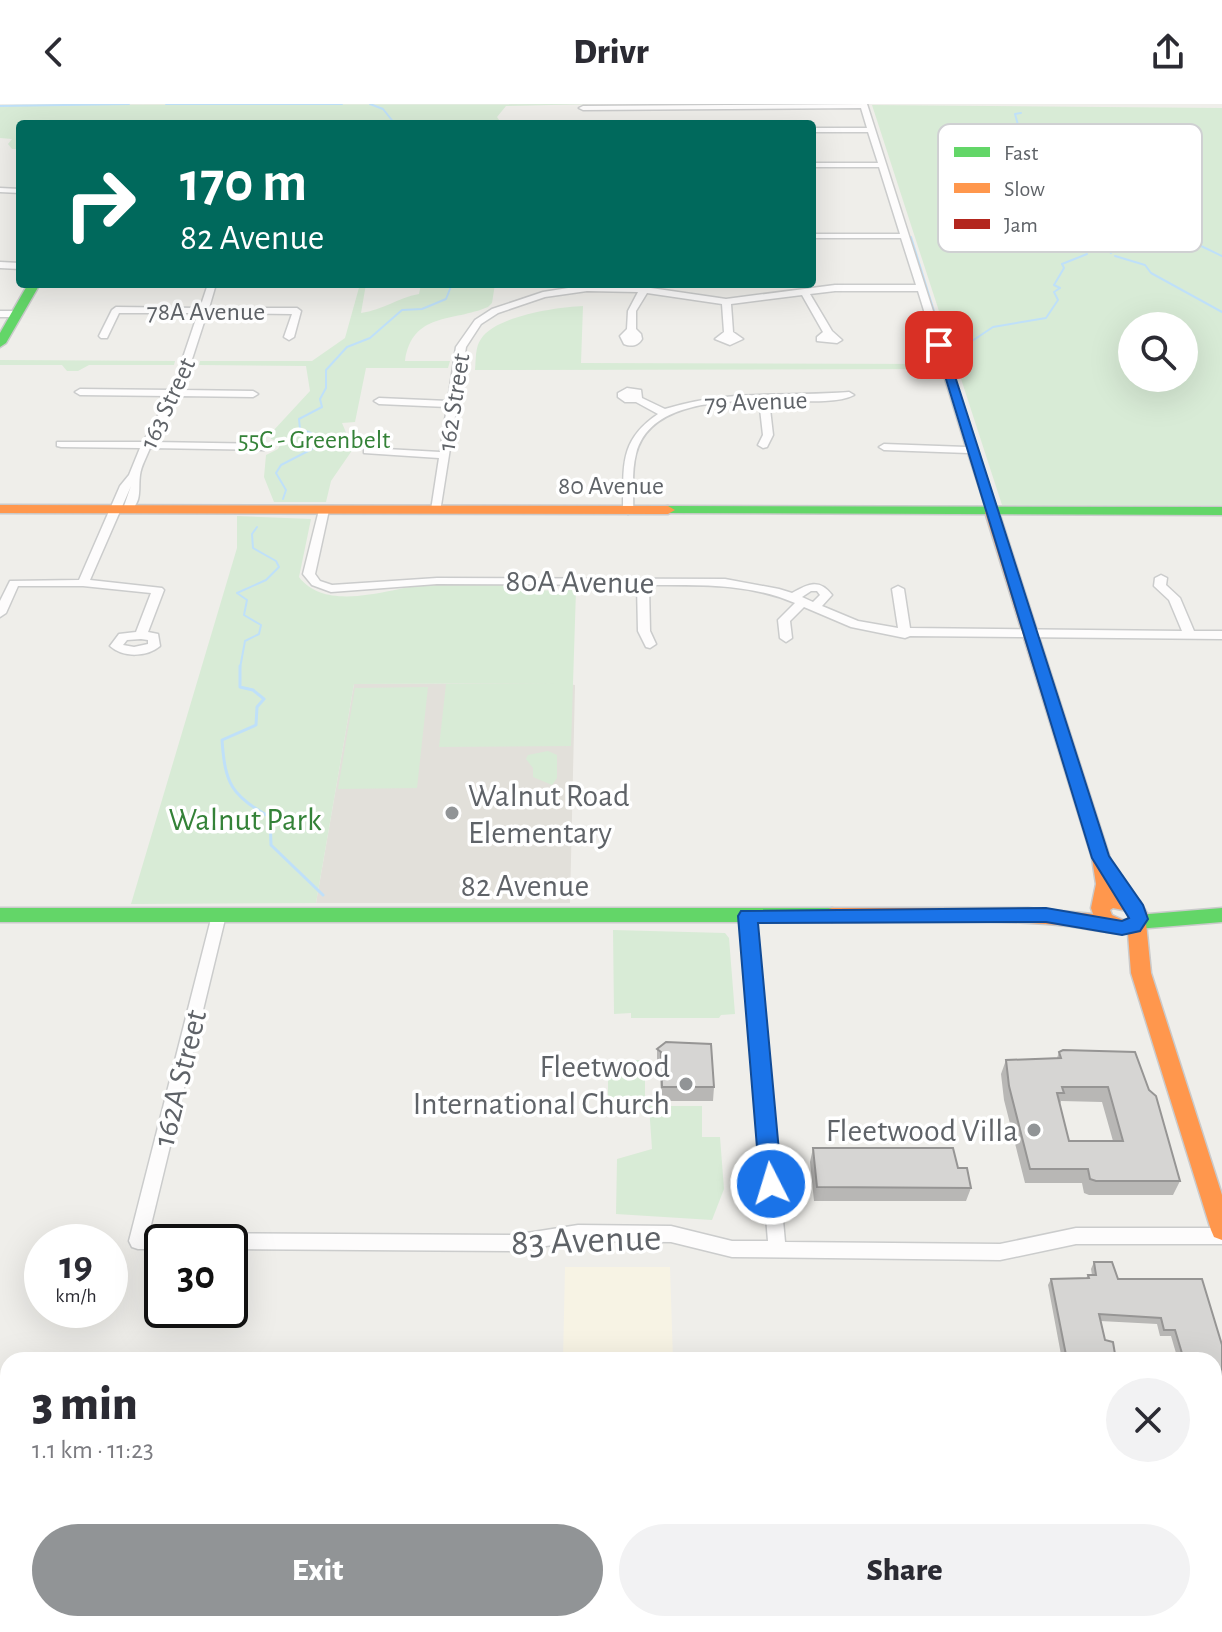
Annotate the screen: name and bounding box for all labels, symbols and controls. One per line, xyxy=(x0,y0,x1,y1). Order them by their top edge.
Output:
icon: back xyxy=(32,30,76,74)
icon: share xyxy=(1146,30,1190,74)
text: Drivr xyxy=(573,34,649,70)
legend xyxy=(938,124,1202,252)
text: Fast xyxy=(1004,142,1038,164)
icon: right xyxy=(48,152,152,256)
text: 170 m xyxy=(180,155,307,211)
text: Slow xyxy=(1004,178,1045,200)
text: Jam xyxy=(1004,214,1038,236)
text: 82 Avenue xyxy=(180,220,324,256)
street label: 78A Avenue xyxy=(147,299,265,325)
pin xyxy=(905,311,973,379)
map controls xyxy=(1118,312,1198,392)
button: search xyxy=(1118,312,1198,392)
icon: arrive xyxy=(917,323,961,367)
street label: 162 Street xyxy=(433,351,475,453)
street label: 163 Street xyxy=(136,354,200,453)
street label: 79 Avenue xyxy=(704,387,808,417)
park label: 55C - Greenbelt xyxy=(238,427,390,453)
street label: 80 Avenue xyxy=(558,473,664,499)
street label: 80A Avenue xyxy=(505,565,655,599)
place label: Walnut Road Elementary xyxy=(468,780,630,849)
park label: Walnut Park xyxy=(168,804,322,836)
marker: Walnut Road Elementary xyxy=(443,804,461,822)
street label: 82 Avenue xyxy=(461,870,589,902)
street label: 162A Street xyxy=(148,1007,212,1150)
place label: Fleetwood International Church xyxy=(413,1051,670,1120)
marker: Fleetwood International Church xyxy=(677,1075,695,1093)
place label: Fleetwood Villa xyxy=(826,1115,1018,1147)
marker: Fleetwood Villa xyxy=(1025,1121,1043,1139)
position arrow xyxy=(729,1142,813,1226)
street label: 83 Avenue xyxy=(510,1219,662,1263)
speed limit sign: 30 xyxy=(144,1224,248,1328)
text: 19 xyxy=(59,1246,93,1286)
text: km/h xyxy=(55,1286,97,1306)
button: close xyxy=(1106,1378,1190,1462)
text: 3 min xyxy=(32,1381,138,1429)
text: 1.1 km · 11:23 xyxy=(32,1437,154,1463)
button: Exit xyxy=(32,1524,603,1616)
button: Share xyxy=(619,1524,1190,1616)

